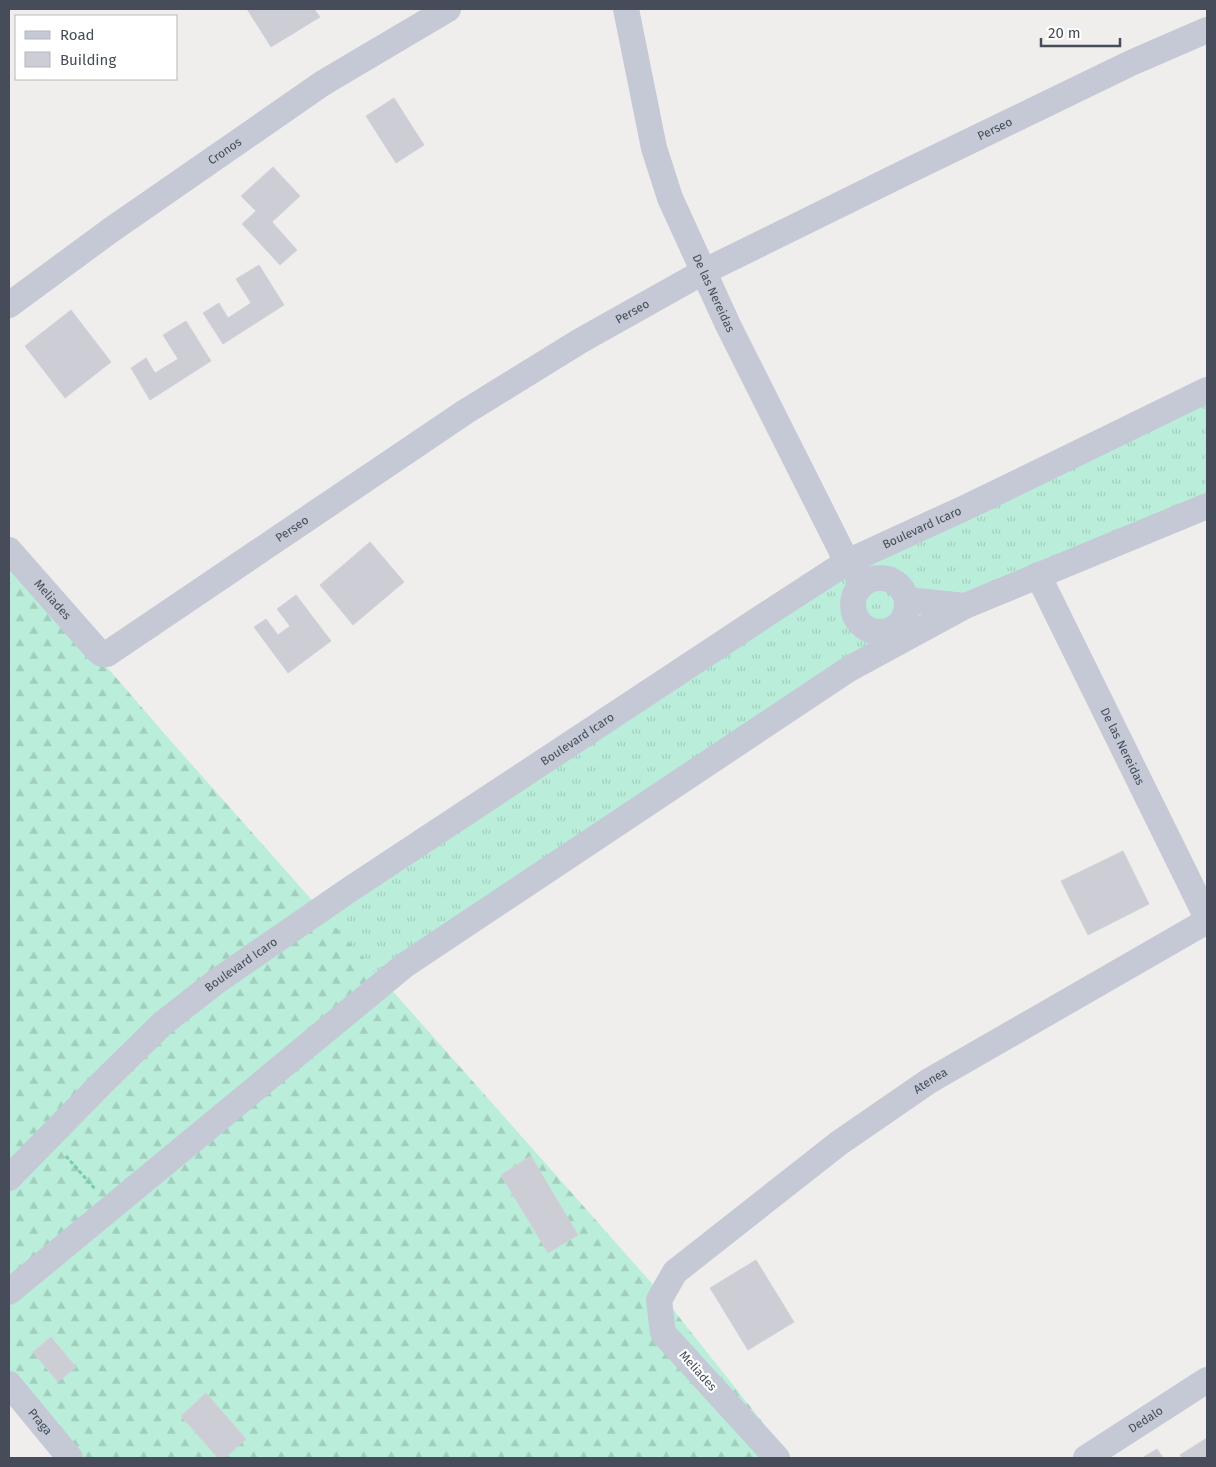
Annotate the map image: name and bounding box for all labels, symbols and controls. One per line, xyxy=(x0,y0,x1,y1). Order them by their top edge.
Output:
legend xyxy=(15,15,178,80)
scale bar xyxy=(1041,15,1120,47)
text: 20 m xyxy=(1048,24,1081,42)
text: Road xyxy=(60,26,95,44)
text: Building xyxy=(60,51,116,69)
street label: Perseo xyxy=(975,115,1015,143)
street label: Cronos xyxy=(205,134,244,168)
street label: De las Nereidas xyxy=(690,252,738,335)
street label: Perseo xyxy=(613,296,652,327)
street label: Boulevard Icaro xyxy=(880,503,964,552)
street label: Perseo xyxy=(273,513,311,545)
street label: Meliades xyxy=(31,577,74,623)
street label: De las Nereidas xyxy=(1097,705,1148,788)
street label: Boulevard Icaro xyxy=(538,710,617,768)
street label: Boulevard Icaro xyxy=(202,935,280,995)
street label: Atenea xyxy=(911,1065,950,1097)
street label: Meliades xyxy=(677,1348,720,1394)
street label: Dedalo xyxy=(1126,1403,1166,1436)
street label: Praga xyxy=(25,1406,55,1438)

